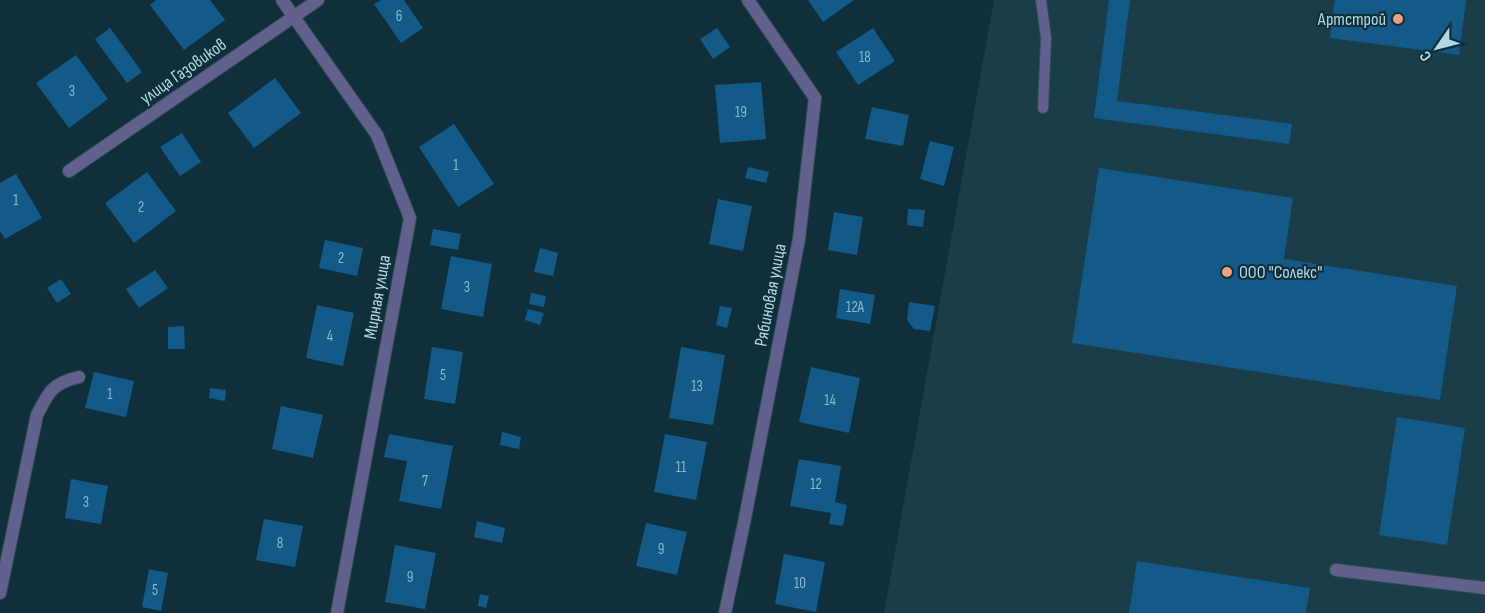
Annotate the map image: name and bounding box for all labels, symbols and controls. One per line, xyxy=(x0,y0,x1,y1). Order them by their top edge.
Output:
house number: 6 xyxy=(396,7,402,26)
place label: Артстрой xyxy=(1317,9,1386,30)
marker: Артстрой xyxy=(1391,12,1405,26)
north arrow xyxy=(1407,18,1467,78)
street label: улица Газовиков xyxy=(136,34,231,109)
text: С xyxy=(1416,47,1436,65)
house number: 18 xyxy=(859,48,871,67)
house number: 3 xyxy=(69,82,75,101)
house number: 19 xyxy=(735,103,747,122)
house number: 1 xyxy=(453,156,459,175)
house number: 1 xyxy=(13,191,19,210)
house number: 2 xyxy=(138,198,144,217)
street label: Рябиновая улица xyxy=(750,242,791,348)
house number: 2 xyxy=(338,249,344,268)
street label: Мирная улица xyxy=(360,253,395,341)
place label: ООО "Солекс" xyxy=(1239,262,1322,283)
marker: ООО "Солекс" xyxy=(1220,265,1234,279)
house number: 3 xyxy=(464,278,470,297)
house number: 12А xyxy=(846,298,865,317)
house number: 4 xyxy=(327,327,333,346)
house number: 5 xyxy=(440,366,446,385)
house number: 13 xyxy=(691,377,703,396)
house number: 1 xyxy=(107,385,113,404)
house number: 14 xyxy=(824,391,836,410)
house number: 11 xyxy=(676,458,687,477)
house number: 7 xyxy=(422,472,428,491)
house number: 12 xyxy=(810,475,822,494)
house number: 3 xyxy=(83,493,89,512)
house number: 8 xyxy=(277,534,283,553)
house number: 9 xyxy=(658,540,664,559)
house number: 9 xyxy=(407,568,413,587)
house number: 10 xyxy=(794,574,806,593)
house number: 5 xyxy=(152,581,158,600)

